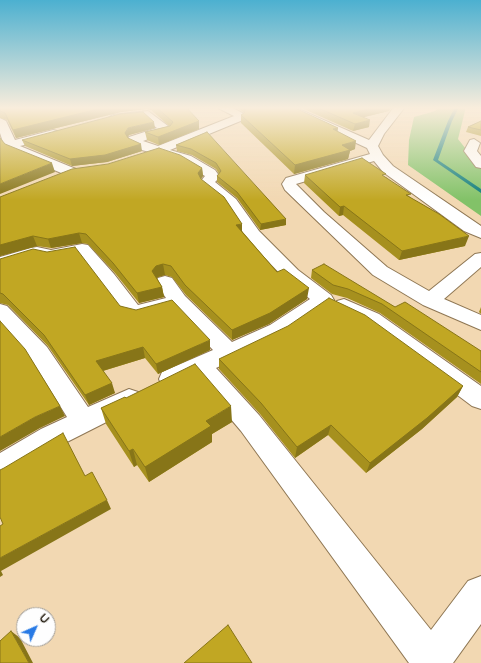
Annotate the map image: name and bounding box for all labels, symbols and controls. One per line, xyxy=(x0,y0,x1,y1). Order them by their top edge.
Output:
north arrow xyxy=(16,607,56,647)
text: U xyxy=(37,611,52,626)

